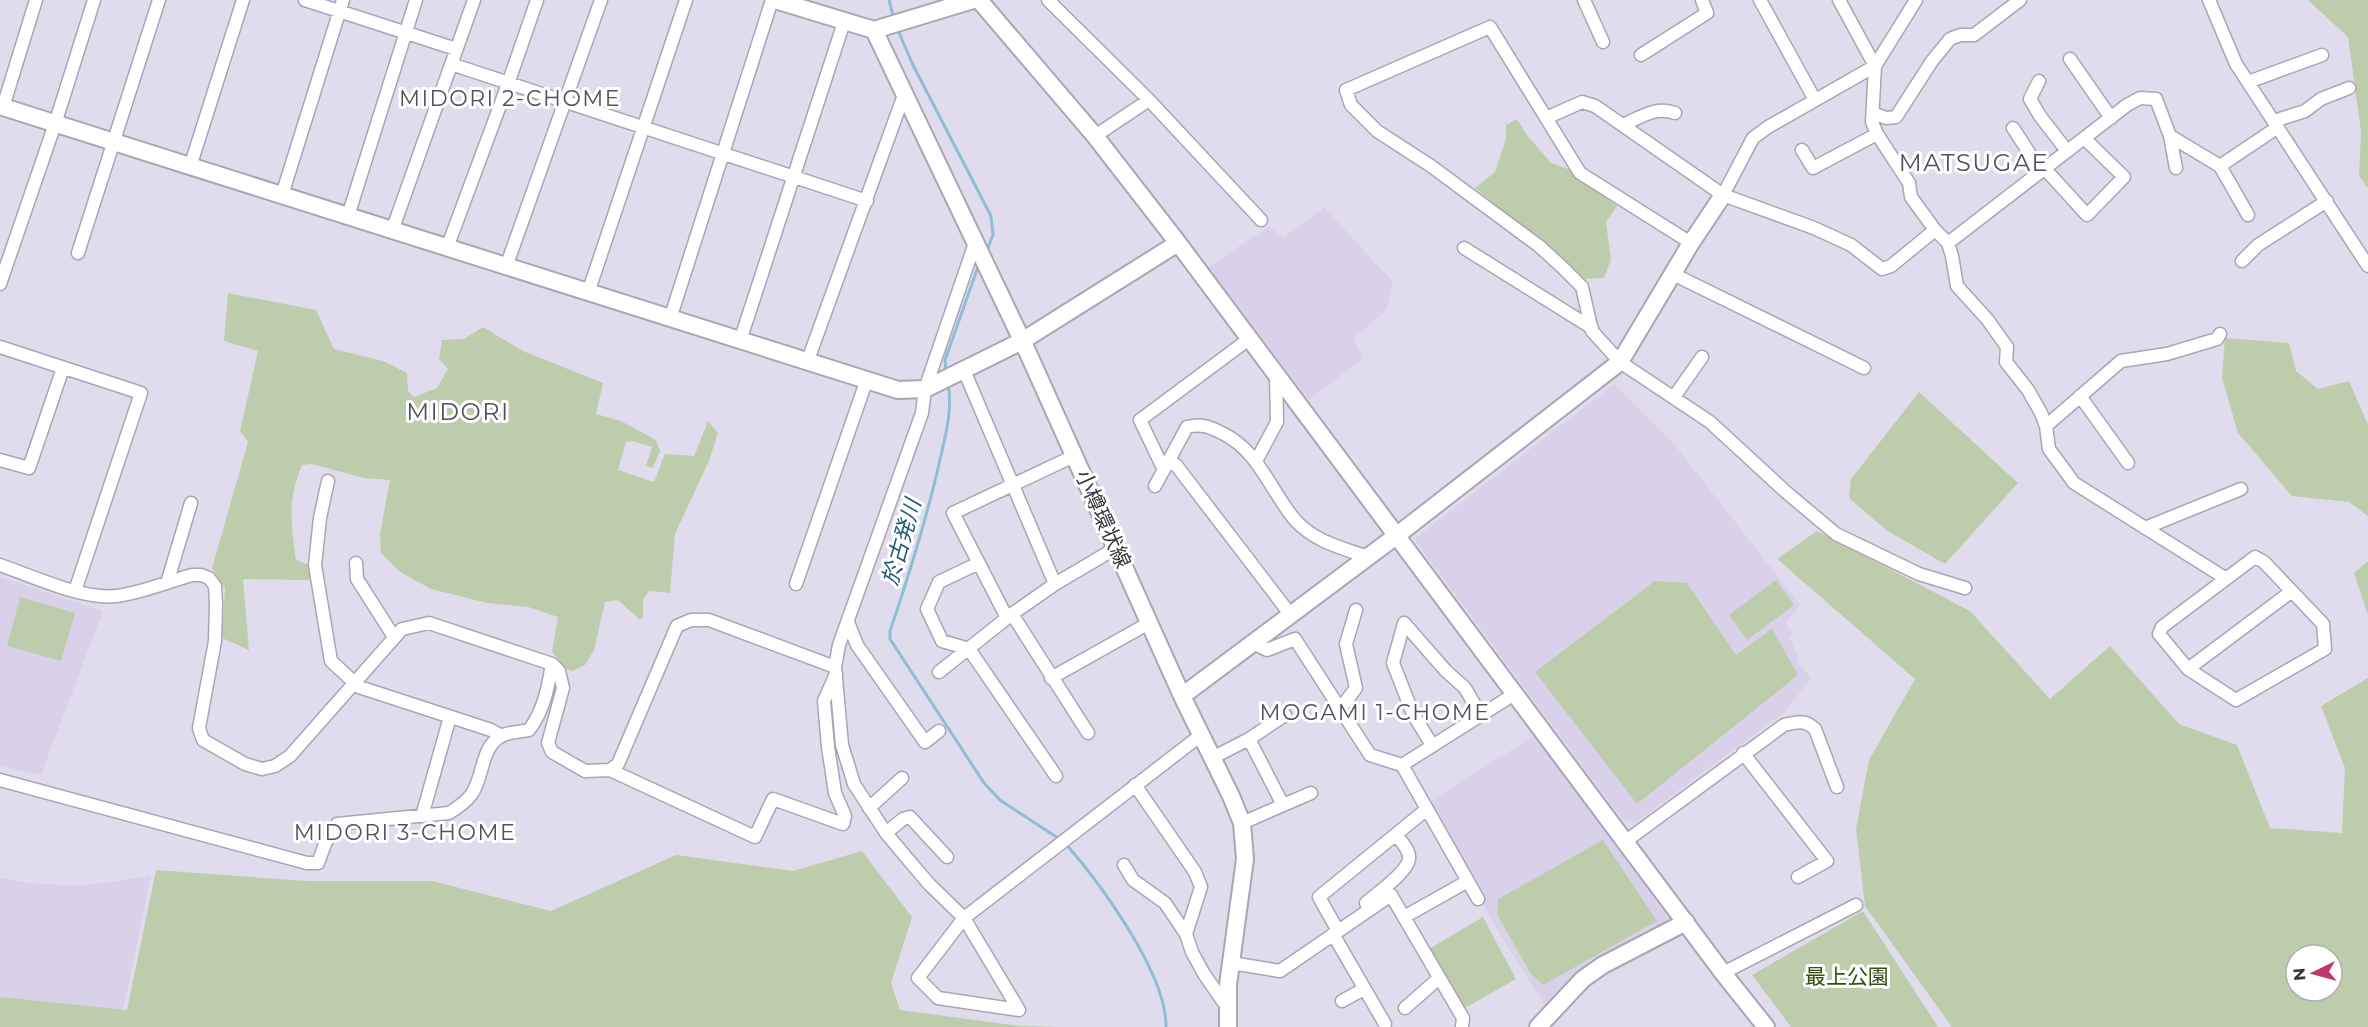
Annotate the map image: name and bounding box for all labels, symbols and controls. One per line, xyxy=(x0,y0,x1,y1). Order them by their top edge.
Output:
district label: MIDORI 2-CHOME xyxy=(399,85,621,112)
district label: MATSUGAE xyxy=(1899,148,2049,177)
district label: MIDORI xyxy=(406,397,510,426)
street label: 小樽環状線 xyxy=(1071,466,1136,572)
water label: 於古発川 xyxy=(876,494,927,588)
district label: MOGAMI 1-CHOME xyxy=(1260,699,1490,726)
district label: MIDORI 3-CHOME xyxy=(294,819,516,846)
north arrow xyxy=(2284,943,2344,1003)
park label: 最上公園 xyxy=(1805,964,1889,989)
text: N xyxy=(2290,967,2310,982)

